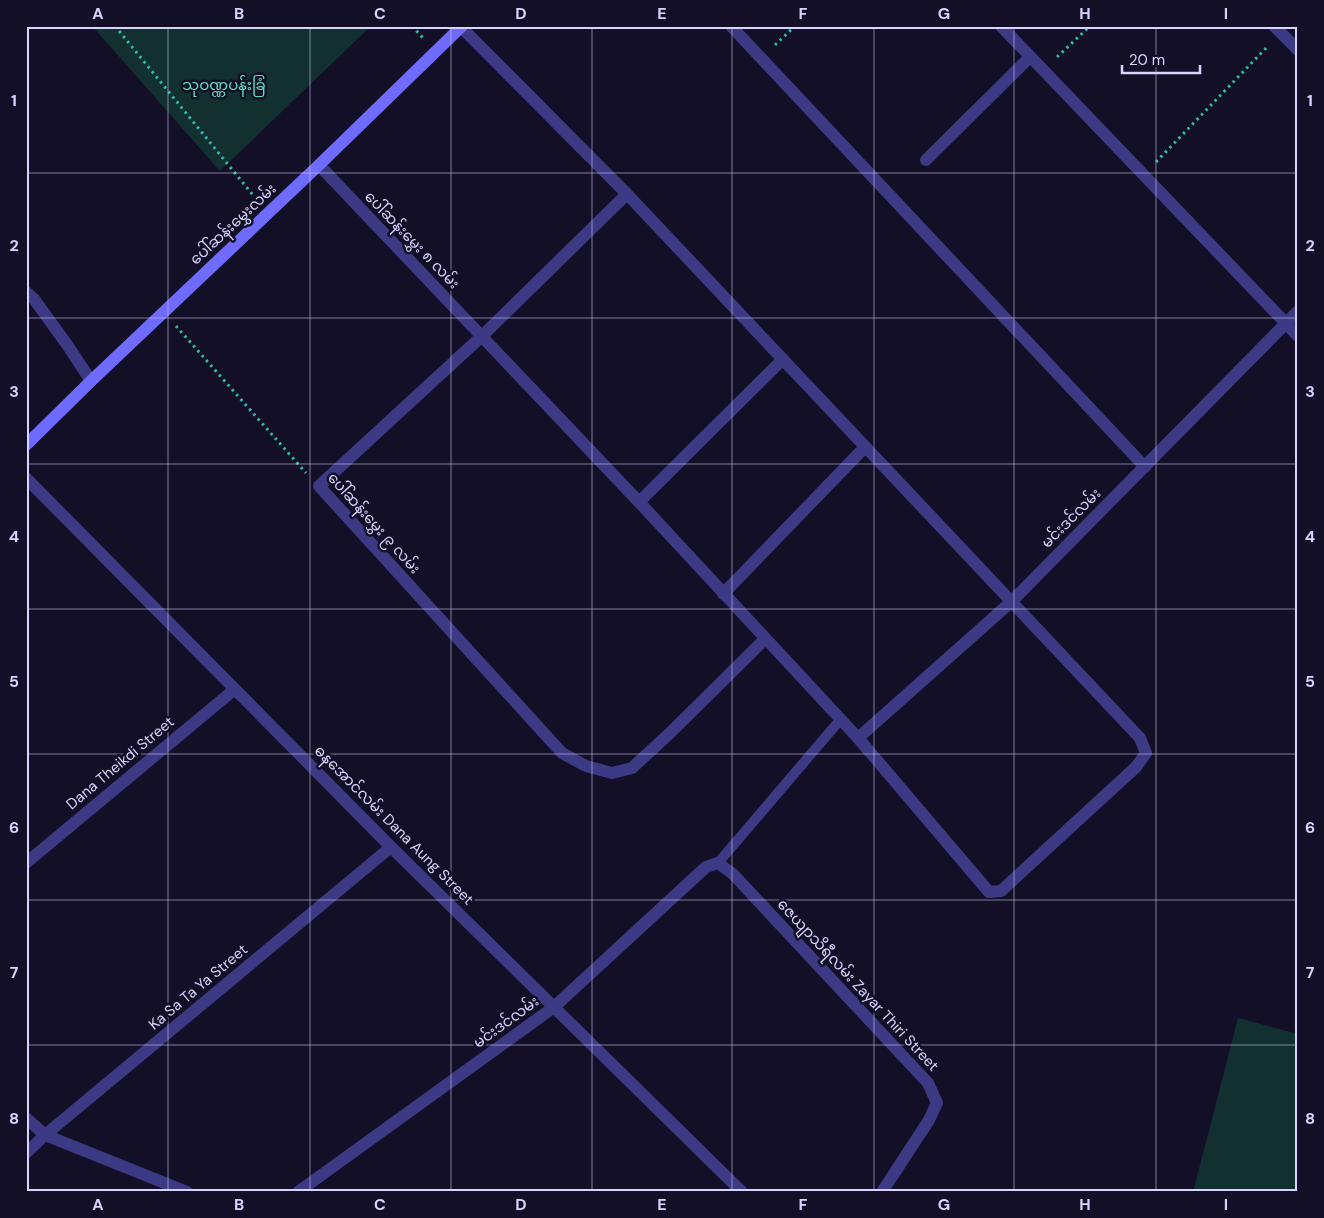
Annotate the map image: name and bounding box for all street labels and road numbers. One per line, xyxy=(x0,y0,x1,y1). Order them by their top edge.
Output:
street label: ပေါ်ဆန်းမွှေးလမ်း xyxy=(186,179,282,271)
street label: ပေါ်ဆန်းမွှေး ၈ လမ်း xyxy=(359,187,464,295)
street label: ပေါ်ဆန်းမွှေး ၉ လမ်း xyxy=(322,468,425,579)
street label: မင်းဒင်လမ်း xyxy=(1037,484,1105,552)
street label: Dana Theikdi Street xyxy=(62,712,178,814)
street label: ဓနအောင်လမ်း Dana Aung Street xyxy=(308,741,478,911)
street label: ဇေယျာသိရီလမ်း Zayar Thiri Street xyxy=(771,895,943,1077)
street label: Ka Sa Ta Ya Street xyxy=(144,940,252,1034)
street label: မင်းဒင်လမ်း xyxy=(469,991,543,1053)

